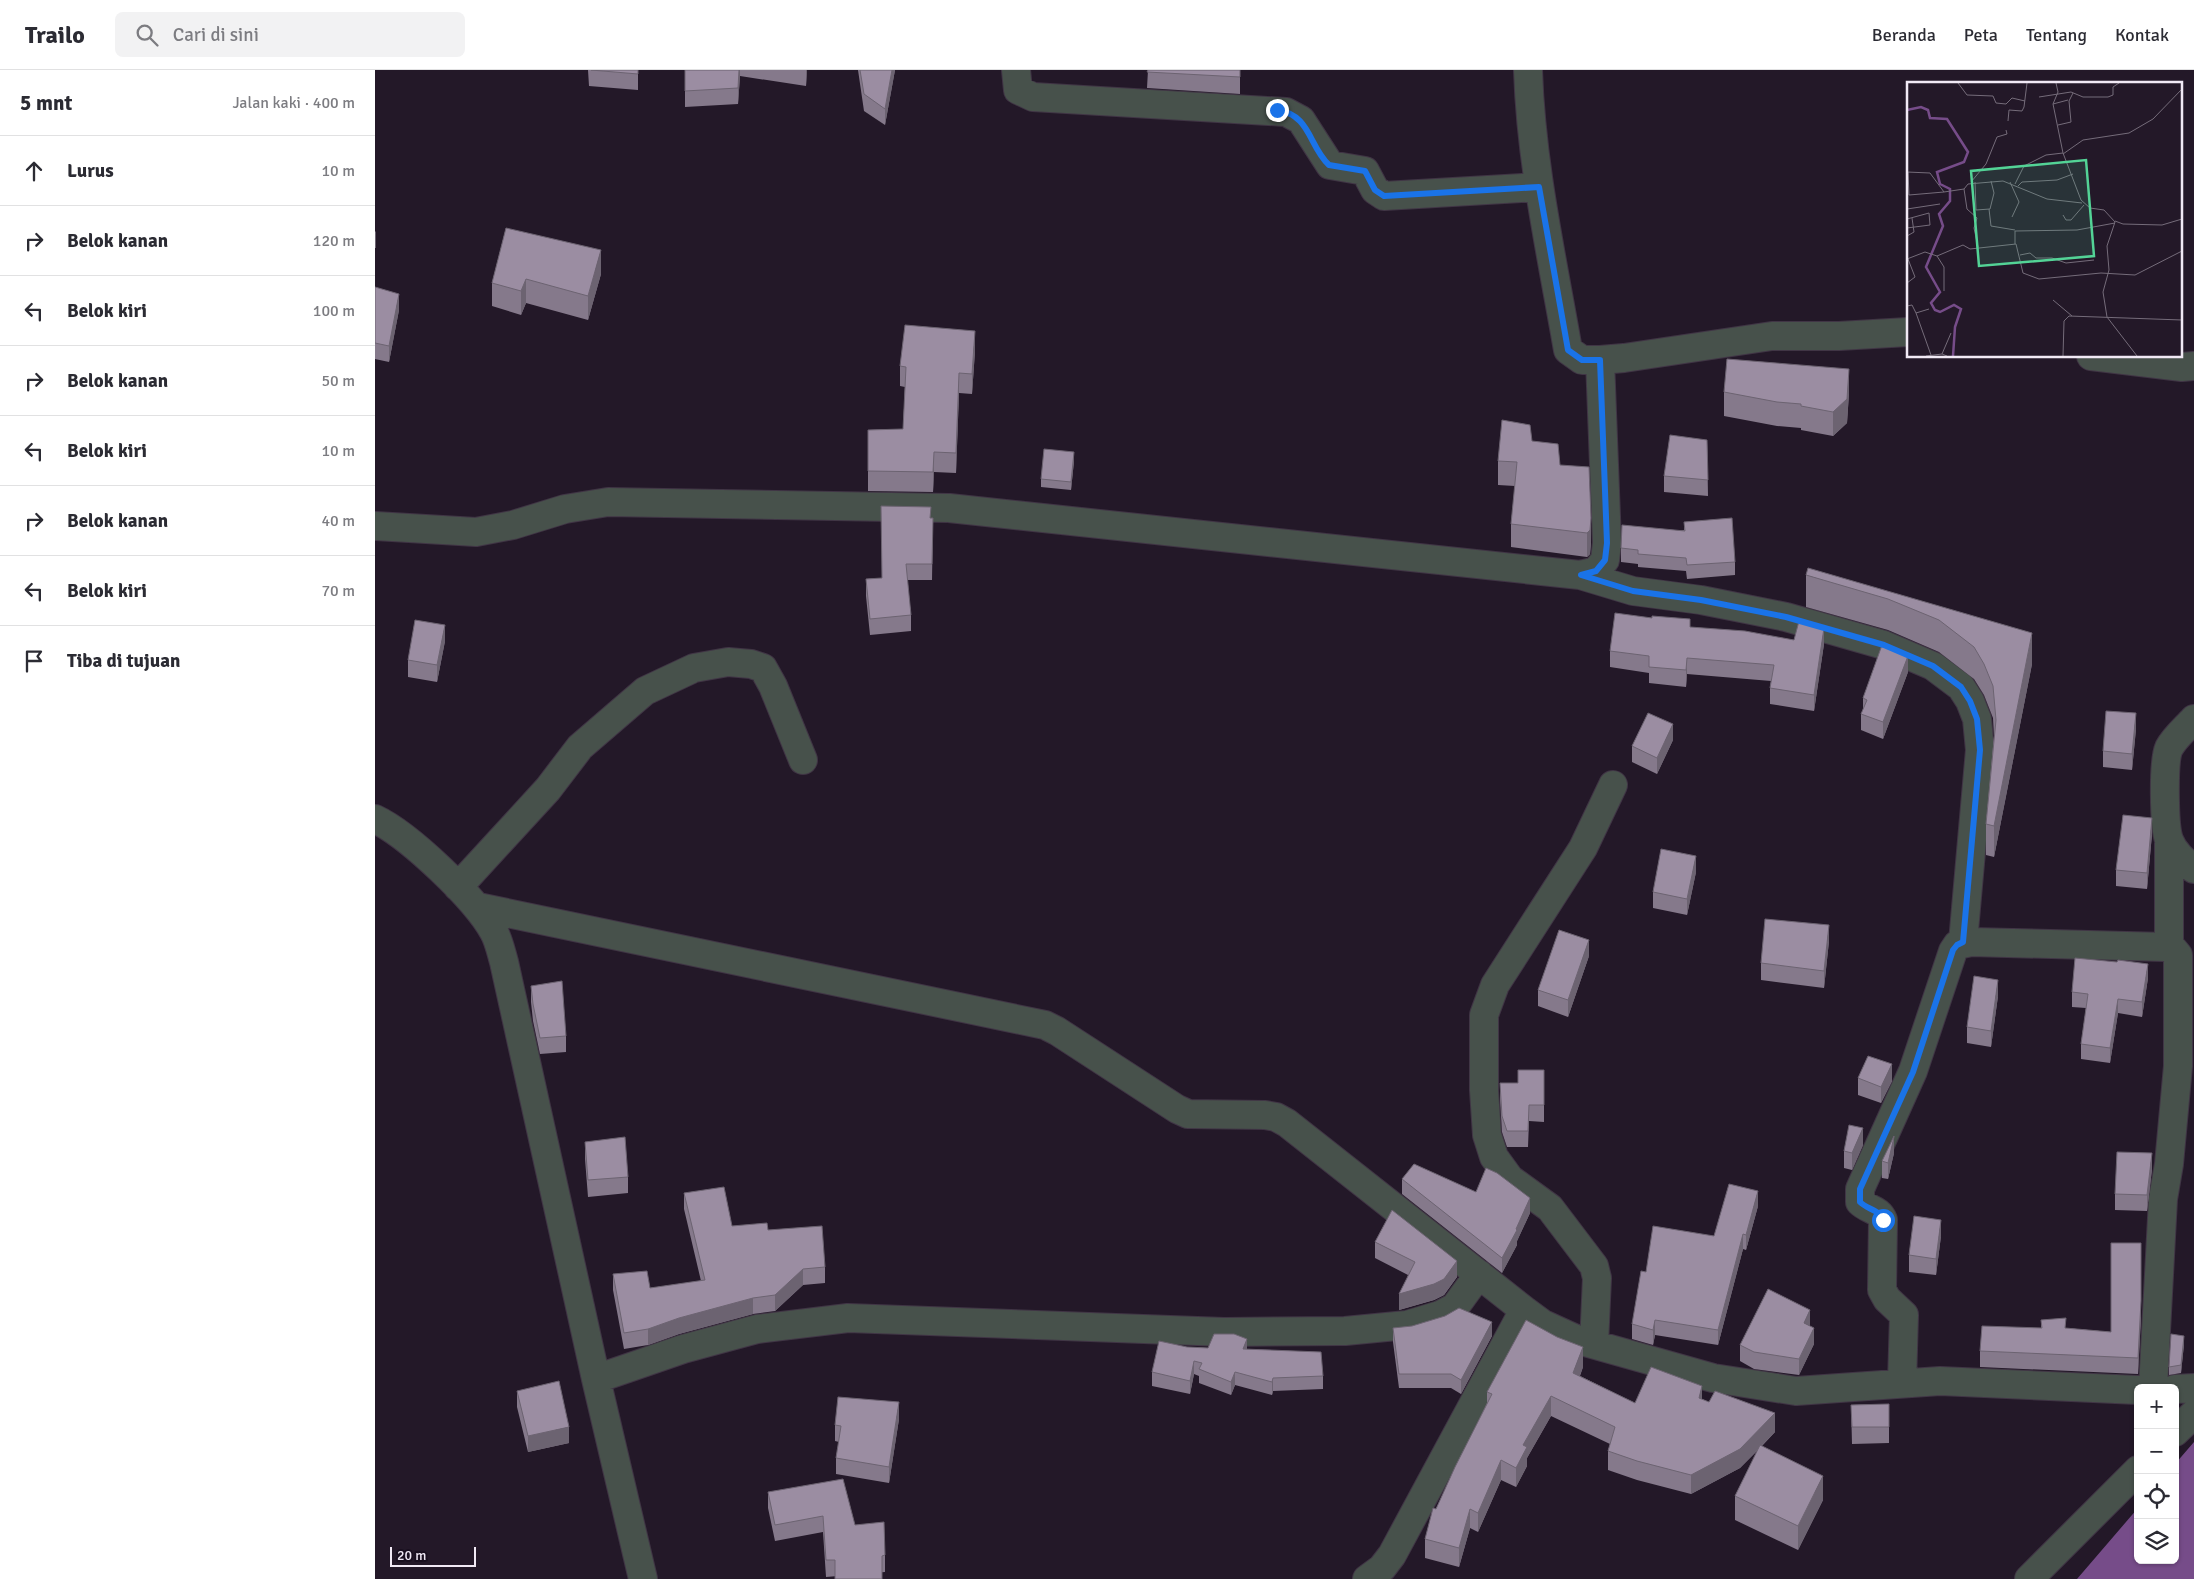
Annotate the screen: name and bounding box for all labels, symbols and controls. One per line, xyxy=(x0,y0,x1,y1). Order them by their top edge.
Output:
search box xyxy=(115,12,465,57)
text: Trailo xyxy=(25,20,85,50)
icon: search xyxy=(133,21,161,49)
text: Cari di sini xyxy=(173,23,259,47)
text: Beranda xyxy=(1872,24,1936,46)
text: Peta xyxy=(1964,24,1998,46)
text: Tentang xyxy=(2026,24,2087,46)
text: Kontak xyxy=(2115,24,2169,46)
inset map xyxy=(1907,82,2181,358)
text: 5 mnt xyxy=(20,90,72,116)
text: Jalan kaki · 400 m xyxy=(233,93,355,113)
route end xyxy=(1266,99,1289,122)
icon: ahead xyxy=(20,157,48,185)
text: Lurus xyxy=(67,159,114,183)
text: 10 m xyxy=(321,161,355,181)
icon: right xyxy=(20,227,48,255)
text: Belok kanan xyxy=(67,229,168,253)
text: 120 m xyxy=(313,231,355,251)
icon: left xyxy=(20,297,48,325)
text: Belok kiri xyxy=(67,299,147,323)
text: 100 m xyxy=(313,301,355,321)
icon: right xyxy=(20,367,48,395)
text: Belok kanan xyxy=(67,369,168,393)
text: 50 m xyxy=(321,371,355,391)
icon: left xyxy=(20,437,48,465)
text: Belok kiri xyxy=(67,439,147,463)
text: 10 m xyxy=(321,441,355,461)
icon: right xyxy=(20,507,48,535)
text: Belok kanan xyxy=(67,509,168,533)
text: 40 m xyxy=(321,511,355,531)
icon: left xyxy=(20,577,48,605)
text: Belok kiri xyxy=(67,579,147,603)
text: 70 m xyxy=(321,581,355,601)
icon: arrive xyxy=(20,647,48,675)
text: Tiba di tujuan xyxy=(67,649,180,673)
route start xyxy=(1872,1209,1895,1232)
map controls xyxy=(2134,1384,2179,1564)
button: + xyxy=(2134,1384,2179,1429)
button: − xyxy=(2134,1429,2179,1474)
button: locate xyxy=(2134,1474,2179,1519)
button: layers xyxy=(2134,1519,2179,1564)
scale bar xyxy=(390,1544,476,1567)
text: 20 m xyxy=(397,1547,426,1564)

